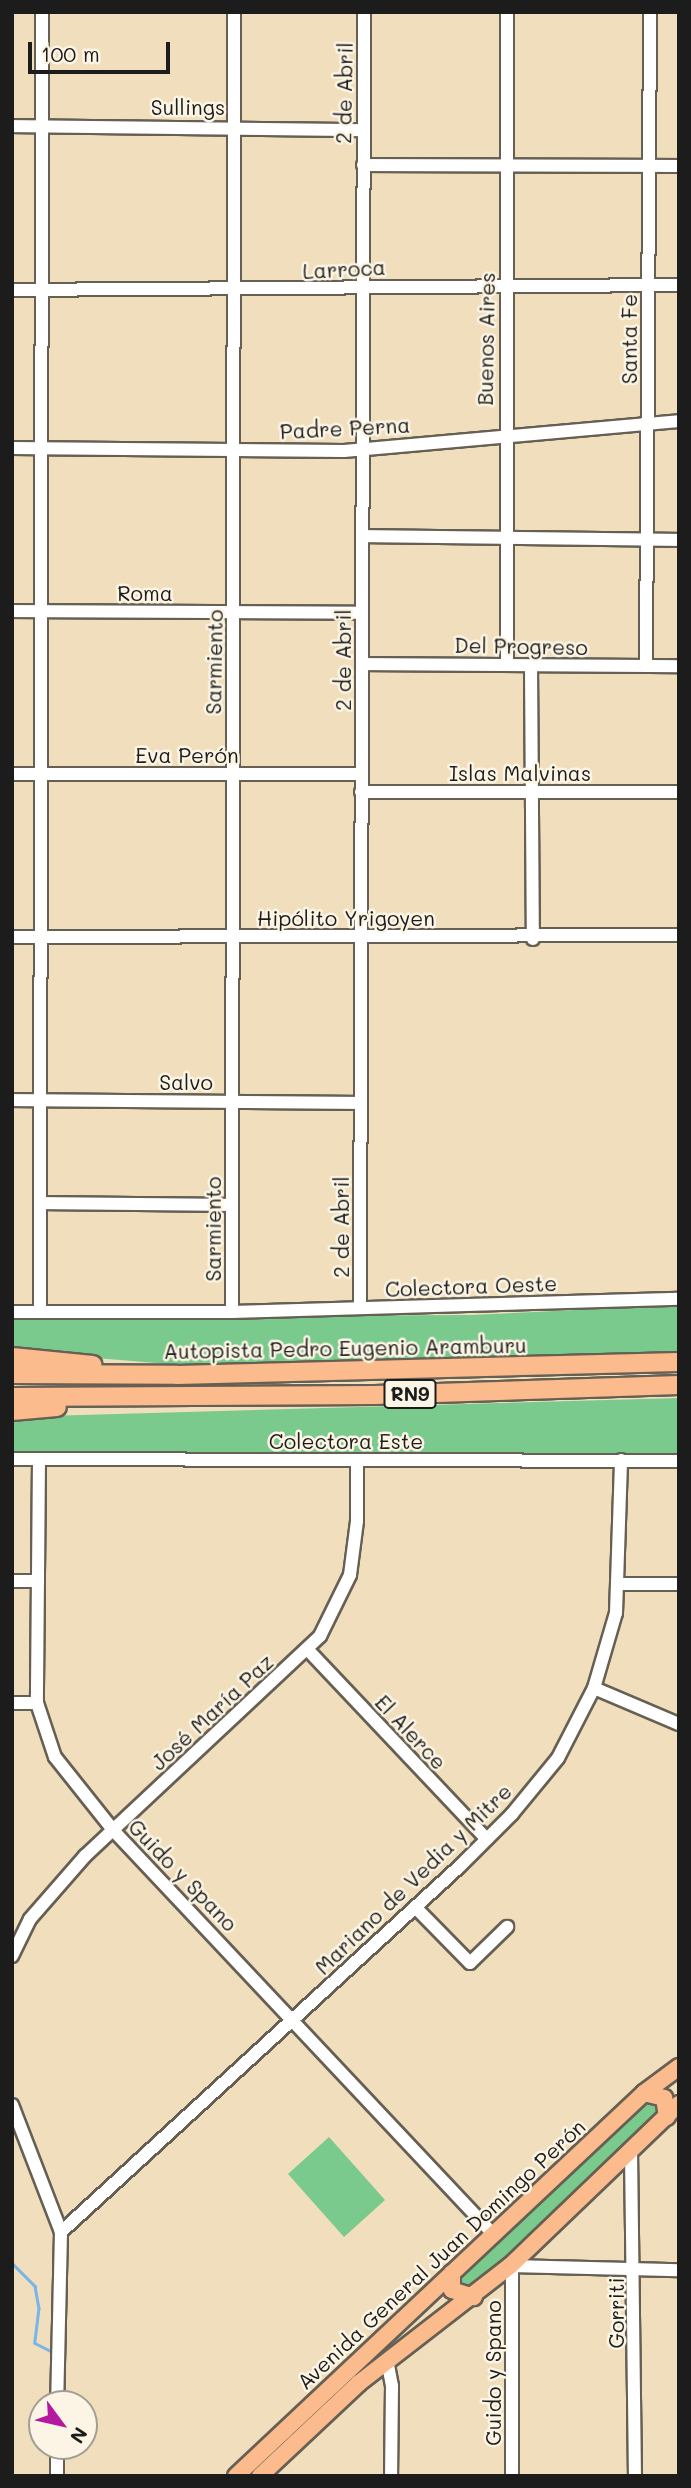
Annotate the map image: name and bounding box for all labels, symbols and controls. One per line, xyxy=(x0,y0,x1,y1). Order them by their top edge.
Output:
scale bar xyxy=(32,28,173,72)
text: 100 m xyxy=(41,40,100,67)
street label: 2 de Abril xyxy=(331,42,357,144)
street label: Sullings xyxy=(151,94,225,120)
street label: Larroca xyxy=(302,254,386,284)
street label: Buenos Aires xyxy=(472,272,500,406)
street label: Santa Fe xyxy=(616,294,642,384)
street label: Padre Perna xyxy=(279,412,411,444)
street label: Roma xyxy=(117,580,173,606)
street label: Sarmiento xyxy=(200,609,228,715)
street label: 2 de Abril xyxy=(330,609,356,711)
street label: Del Progreso xyxy=(454,632,588,660)
street label: Eva Perón xyxy=(135,742,239,768)
street label: Islas Malvinas xyxy=(449,760,591,786)
street label: Hipólito Yrigoyen xyxy=(257,905,435,931)
street label: Salvo xyxy=(159,1069,213,1095)
street label: 2 de Abril xyxy=(328,1176,354,1278)
street label: Sarmiento xyxy=(200,1177,226,1281)
street label: Colectora Oeste xyxy=(385,1270,557,1302)
street label: Autopista Pedro Eugenio Aramburu xyxy=(163,1332,527,1364)
road number: RN9 xyxy=(382,1378,438,1410)
street label: Colectora Este xyxy=(269,1428,423,1454)
street label: José María Paz xyxy=(146,1649,278,1775)
street label: El Alerce xyxy=(370,1690,452,1774)
street label: Mariano de Vedia y Mitre xyxy=(310,1778,516,1980)
street label: Guido y Spano xyxy=(123,1814,243,1936)
street label: Avenida General Juan Domingo Perón xyxy=(292,2114,590,2394)
street label: Gorriti xyxy=(603,2277,629,2349)
street label: Guido y Spano xyxy=(480,2300,506,2446)
north arrow xyxy=(28,2390,98,2460)
text: N xyxy=(65,2423,94,2448)

